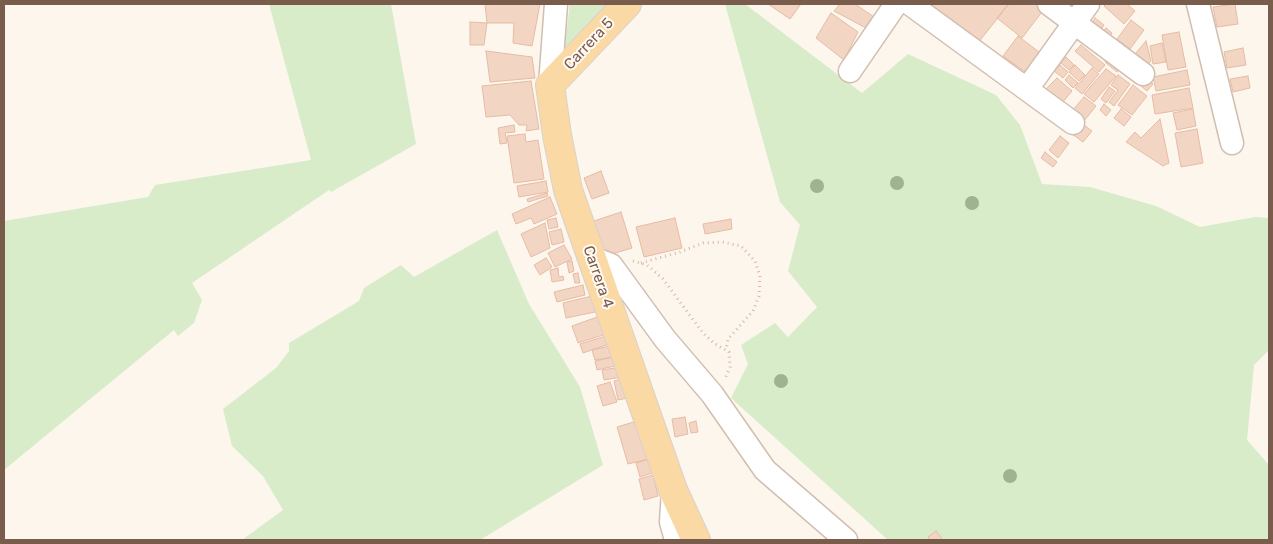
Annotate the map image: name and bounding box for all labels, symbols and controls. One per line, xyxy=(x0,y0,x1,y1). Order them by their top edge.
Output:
street label: Carrera 5 xyxy=(560,14,618,74)
street label: Carrera 4 xyxy=(579,243,617,311)

